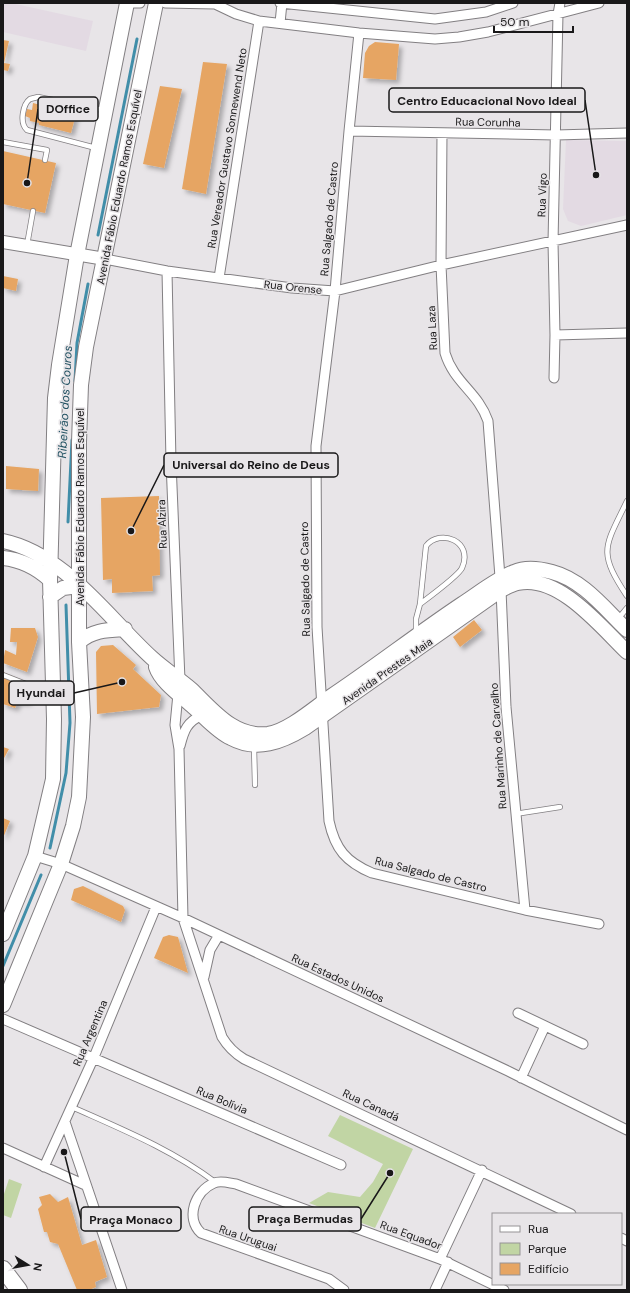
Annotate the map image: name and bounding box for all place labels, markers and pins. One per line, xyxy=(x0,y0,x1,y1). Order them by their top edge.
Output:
callout: Centro Educacional Novo Ideal xyxy=(389,88,585,112)
callout: DOffice xyxy=(38,97,98,121)
callout: Universal do Reino de Deus xyxy=(164,453,338,477)
callout: Hyundai xyxy=(9,681,74,705)
callout: Praça Monaco xyxy=(81,1207,181,1231)
callout: Praça Bermudas xyxy=(249,1207,361,1231)

